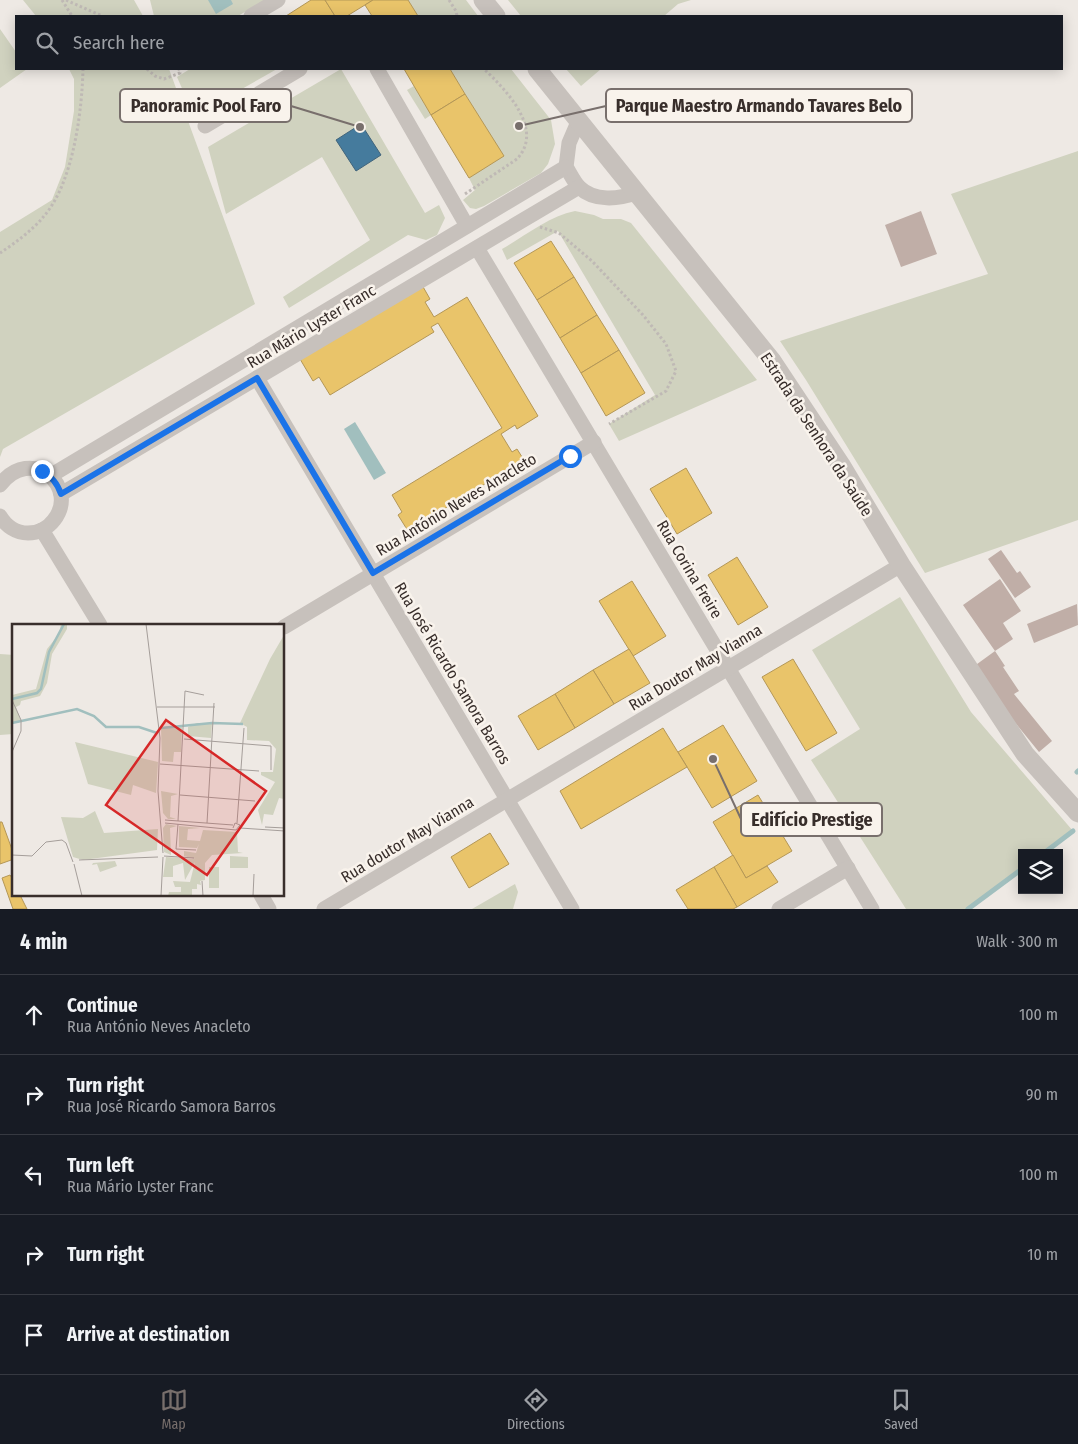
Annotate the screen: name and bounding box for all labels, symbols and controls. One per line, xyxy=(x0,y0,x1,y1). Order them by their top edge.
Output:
search box xyxy=(15,15,1063,70)
icon: search xyxy=(33,29,61,57)
text: Search here xyxy=(73,31,165,54)
callout: Panoramic Pool Faro xyxy=(120,89,291,122)
callout: Parque Maestro Armando Tavares Belo xyxy=(606,89,912,122)
text: Panoramic Pool Faro xyxy=(131,95,282,117)
text: Parque Maestro Armando Tavares Belo xyxy=(616,95,903,117)
street label: Rua Mário Lyster Franc xyxy=(244,280,379,372)
street label: Estrada da Senhora da Saúde xyxy=(756,349,877,520)
route start xyxy=(559,445,582,468)
street label: Rua António Neves Anacleto xyxy=(373,449,540,560)
route end xyxy=(31,460,54,483)
street label: Rua Corina Freire xyxy=(653,517,726,622)
street label: Rua José Ricardo Samora Barros xyxy=(391,579,515,768)
street label: Rua Doutor May Vianna xyxy=(625,620,765,715)
inset map xyxy=(12,624,285,896)
street label: Rua doutor May Vianna xyxy=(337,792,477,887)
callout: Edifício Prestige xyxy=(741,803,882,836)
text: Edifício Prestige xyxy=(751,809,873,831)
map controls xyxy=(1018,849,1063,894)
button: layers xyxy=(1018,849,1063,894)
text: 4 min xyxy=(20,929,68,955)
text: Walk · 300 m xyxy=(976,932,1058,951)
text: Continue xyxy=(67,994,138,1017)
icon: ahead xyxy=(20,1001,48,1029)
text: 100 m xyxy=(1019,1005,1058,1024)
text: Rua António Neves Anacleto xyxy=(67,1017,251,1036)
text: Turn right xyxy=(67,1074,144,1097)
icon: right xyxy=(20,1081,48,1109)
text: 90 m xyxy=(1026,1085,1058,1104)
text: Rua José Ricardo Samora Barros xyxy=(67,1097,276,1116)
text: Turn left xyxy=(67,1154,134,1177)
icon: left xyxy=(20,1161,48,1189)
text: 100 m xyxy=(1019,1165,1058,1184)
text: Rua Mário Lyster Franc xyxy=(67,1177,214,1196)
icon: right xyxy=(20,1241,48,1269)
text: Turn right xyxy=(67,1243,144,1266)
text: 10 m xyxy=(1027,1245,1058,1264)
icon: arrive xyxy=(20,1321,48,1349)
text: Arrive at destination xyxy=(67,1323,230,1346)
tab: Map xyxy=(160,1386,188,1433)
tab: Directions xyxy=(507,1386,565,1433)
tab: Saved xyxy=(884,1386,918,1433)

